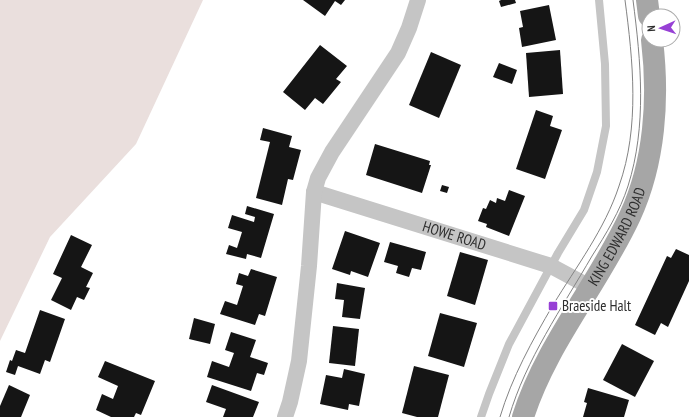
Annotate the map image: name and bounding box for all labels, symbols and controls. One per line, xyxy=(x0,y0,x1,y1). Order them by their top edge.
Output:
north arrow xyxy=(641,8,681,48)
text: N xyxy=(644,25,658,32)
street label: KING EDWARD ROAD xyxy=(583,185,649,289)
street label: HOWE ROAD xyxy=(420,217,489,254)
place label: Braeside Halt xyxy=(562,296,631,315)
marker: Braeside Halt xyxy=(547,300,559,312)

